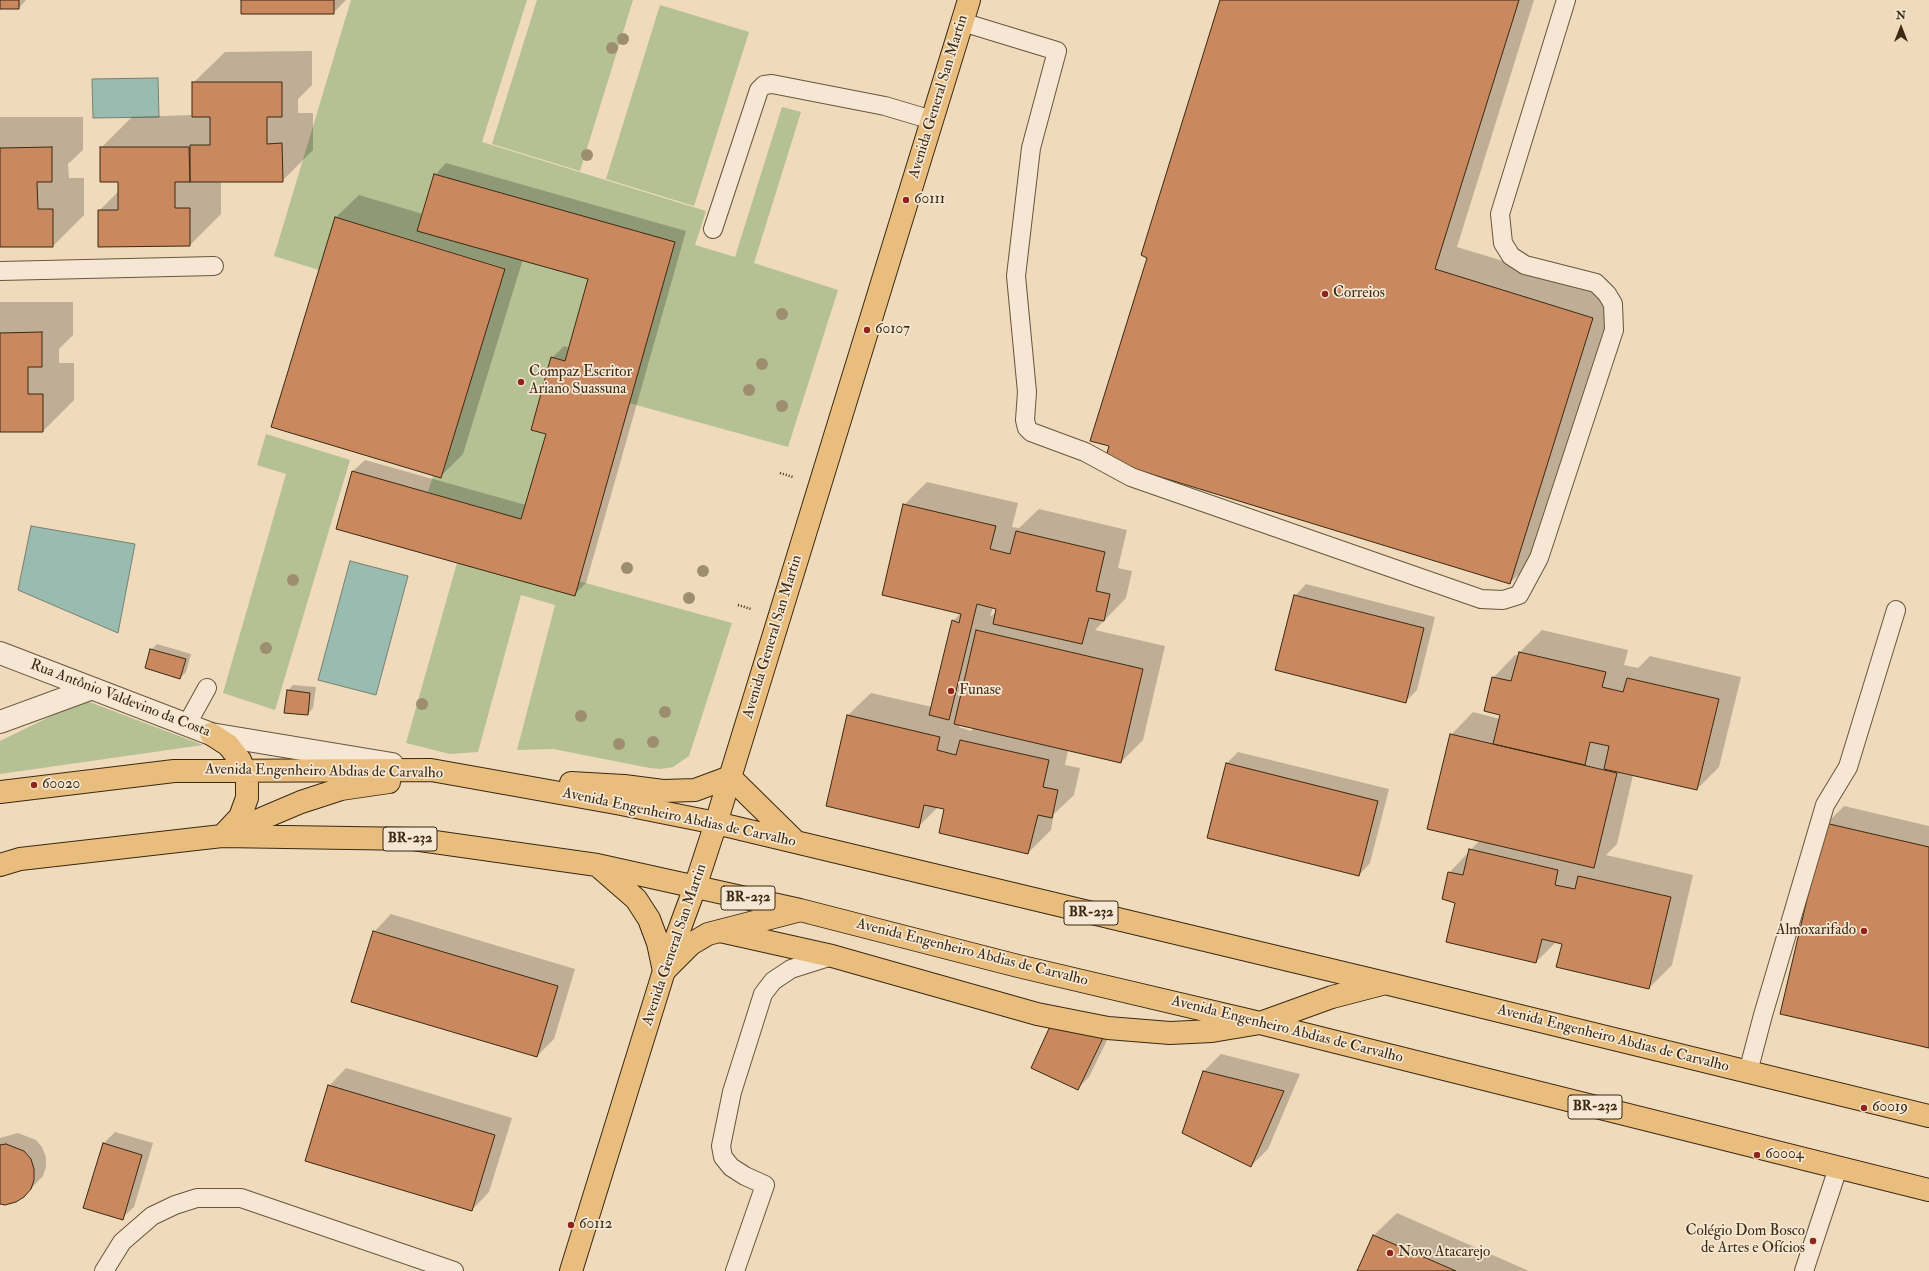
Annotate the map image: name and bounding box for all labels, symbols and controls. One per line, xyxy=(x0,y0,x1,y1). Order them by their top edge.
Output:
north arrow xyxy=(1881,8,1921,48)
text: N xyxy=(1896,9,1906,22)
street label: Avenida General San Martin xyxy=(906,13,972,181)
place label: 60111 xyxy=(914,191,945,209)
marker: 60111 xyxy=(901,195,911,205)
place label: Correios xyxy=(1333,285,1385,303)
marker: Correios xyxy=(1320,289,1330,299)
place label: 60107 xyxy=(875,321,910,339)
marker: 60107 xyxy=(862,325,872,335)
place label: Compaz Escritor Ariano Suassuna xyxy=(529,364,632,399)
marker: Compaz Escritor Ariano Suassuna xyxy=(516,377,526,387)
street label: Avenida General San Martin xyxy=(740,553,806,721)
street label: Rua Antônio Valdevino da Costa xyxy=(27,656,213,742)
place label: Funase xyxy=(959,682,1001,700)
marker: Funase xyxy=(946,686,956,696)
street label: Avenida Engenheiro Abdias de Carvalho xyxy=(205,761,443,783)
place label: 60020 xyxy=(42,776,80,794)
marker: 60020 xyxy=(29,780,39,790)
street label: Avenida Engenheiro Abdias de Carvalho xyxy=(561,784,797,852)
road number: BR-232 xyxy=(383,827,437,851)
street label: Avenida General San Martin xyxy=(639,862,711,1028)
road number: BR-232 xyxy=(721,886,775,910)
road number: BR-232 xyxy=(1064,901,1118,925)
street label: Avenida Engenheiro Abdias de Carvalho xyxy=(854,915,1090,991)
place label: Almoxarifado xyxy=(1776,922,1856,940)
marker: Almoxarifado xyxy=(1859,926,1869,936)
street label: Avenida Engenheiro Abdias de Carvalho xyxy=(1169,992,1405,1068)
street label: Avenida Engenheiro Abdias de Carvalho xyxy=(1495,1001,1731,1077)
road number: BR-232 xyxy=(1568,1095,1622,1119)
place label: 60019 xyxy=(1872,1099,1908,1117)
marker: 60019 xyxy=(1859,1103,1869,1113)
place label: 60004 xyxy=(1765,1146,1804,1164)
marker: 60004 xyxy=(1752,1150,1762,1160)
place label: 60112 xyxy=(579,1216,612,1234)
marker: 60112 xyxy=(566,1220,576,1230)
place label: Colégio Dom Bosco de Artes e Ofícios xyxy=(1685,1223,1805,1258)
marker: Colégio Dom Bosco de Artes e Ofícios xyxy=(1808,1236,1818,1246)
place label: Novo Atacarejo xyxy=(1398,1244,1490,1262)
marker: Novo Atacarejo xyxy=(1385,1248,1395,1258)

